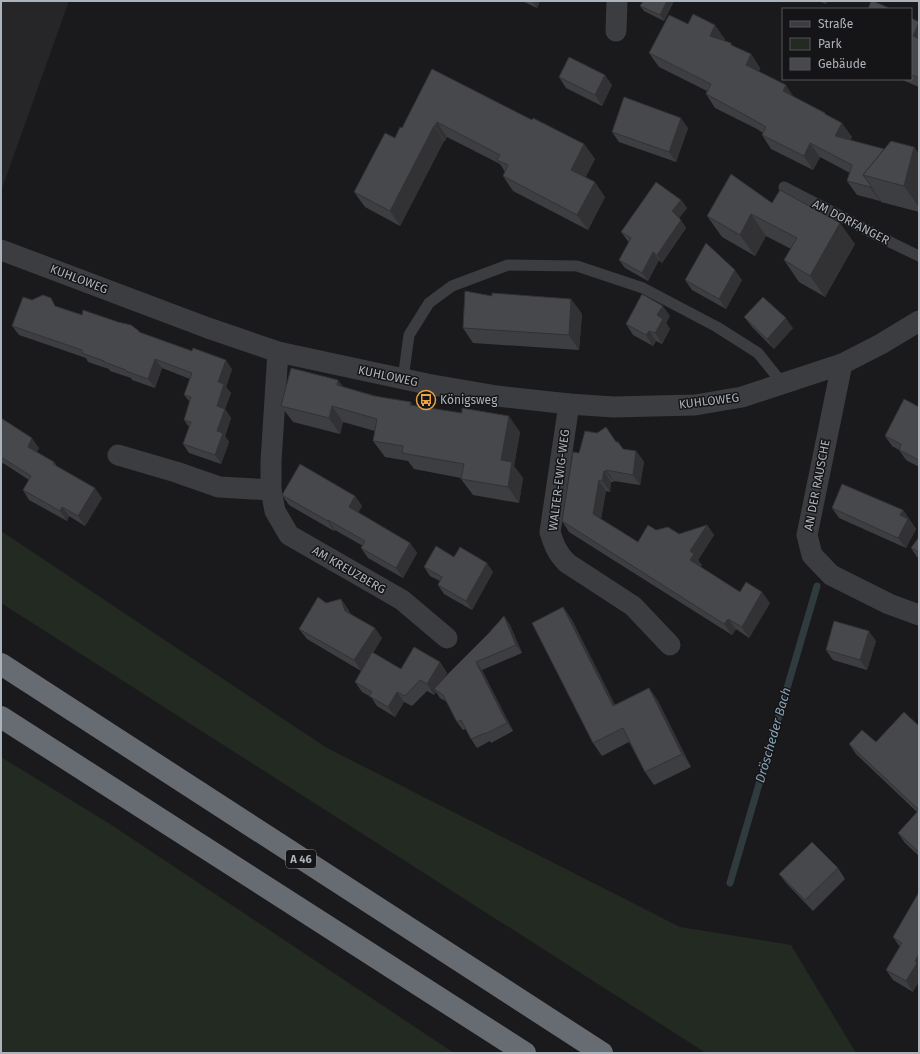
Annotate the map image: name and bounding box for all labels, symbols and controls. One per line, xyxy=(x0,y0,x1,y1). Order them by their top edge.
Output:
legend xyxy=(782,8,912,80)
text: Straße xyxy=(818,17,853,31)
text: Park xyxy=(818,37,842,51)
text: Gebäude xyxy=(818,57,866,71)
street label: AM DORFANGER xyxy=(810,197,892,247)
street label: KUHLOWEG xyxy=(48,262,110,296)
street label: KUHLOWEG xyxy=(357,363,419,389)
bus stop icon: Königsweg xyxy=(415,389,437,411)
street label: KUHLOWEG xyxy=(678,390,740,412)
place label: Königsweg xyxy=(440,393,498,407)
street label: WALTER-EWIG-WEG xyxy=(546,428,572,532)
street label: AN DER RAUSCHE xyxy=(801,438,833,532)
street label: AM KREUZBERG xyxy=(310,543,388,597)
water label: Dröscheder Bach xyxy=(752,686,794,784)
road number: A 46 xyxy=(286,850,316,868)

